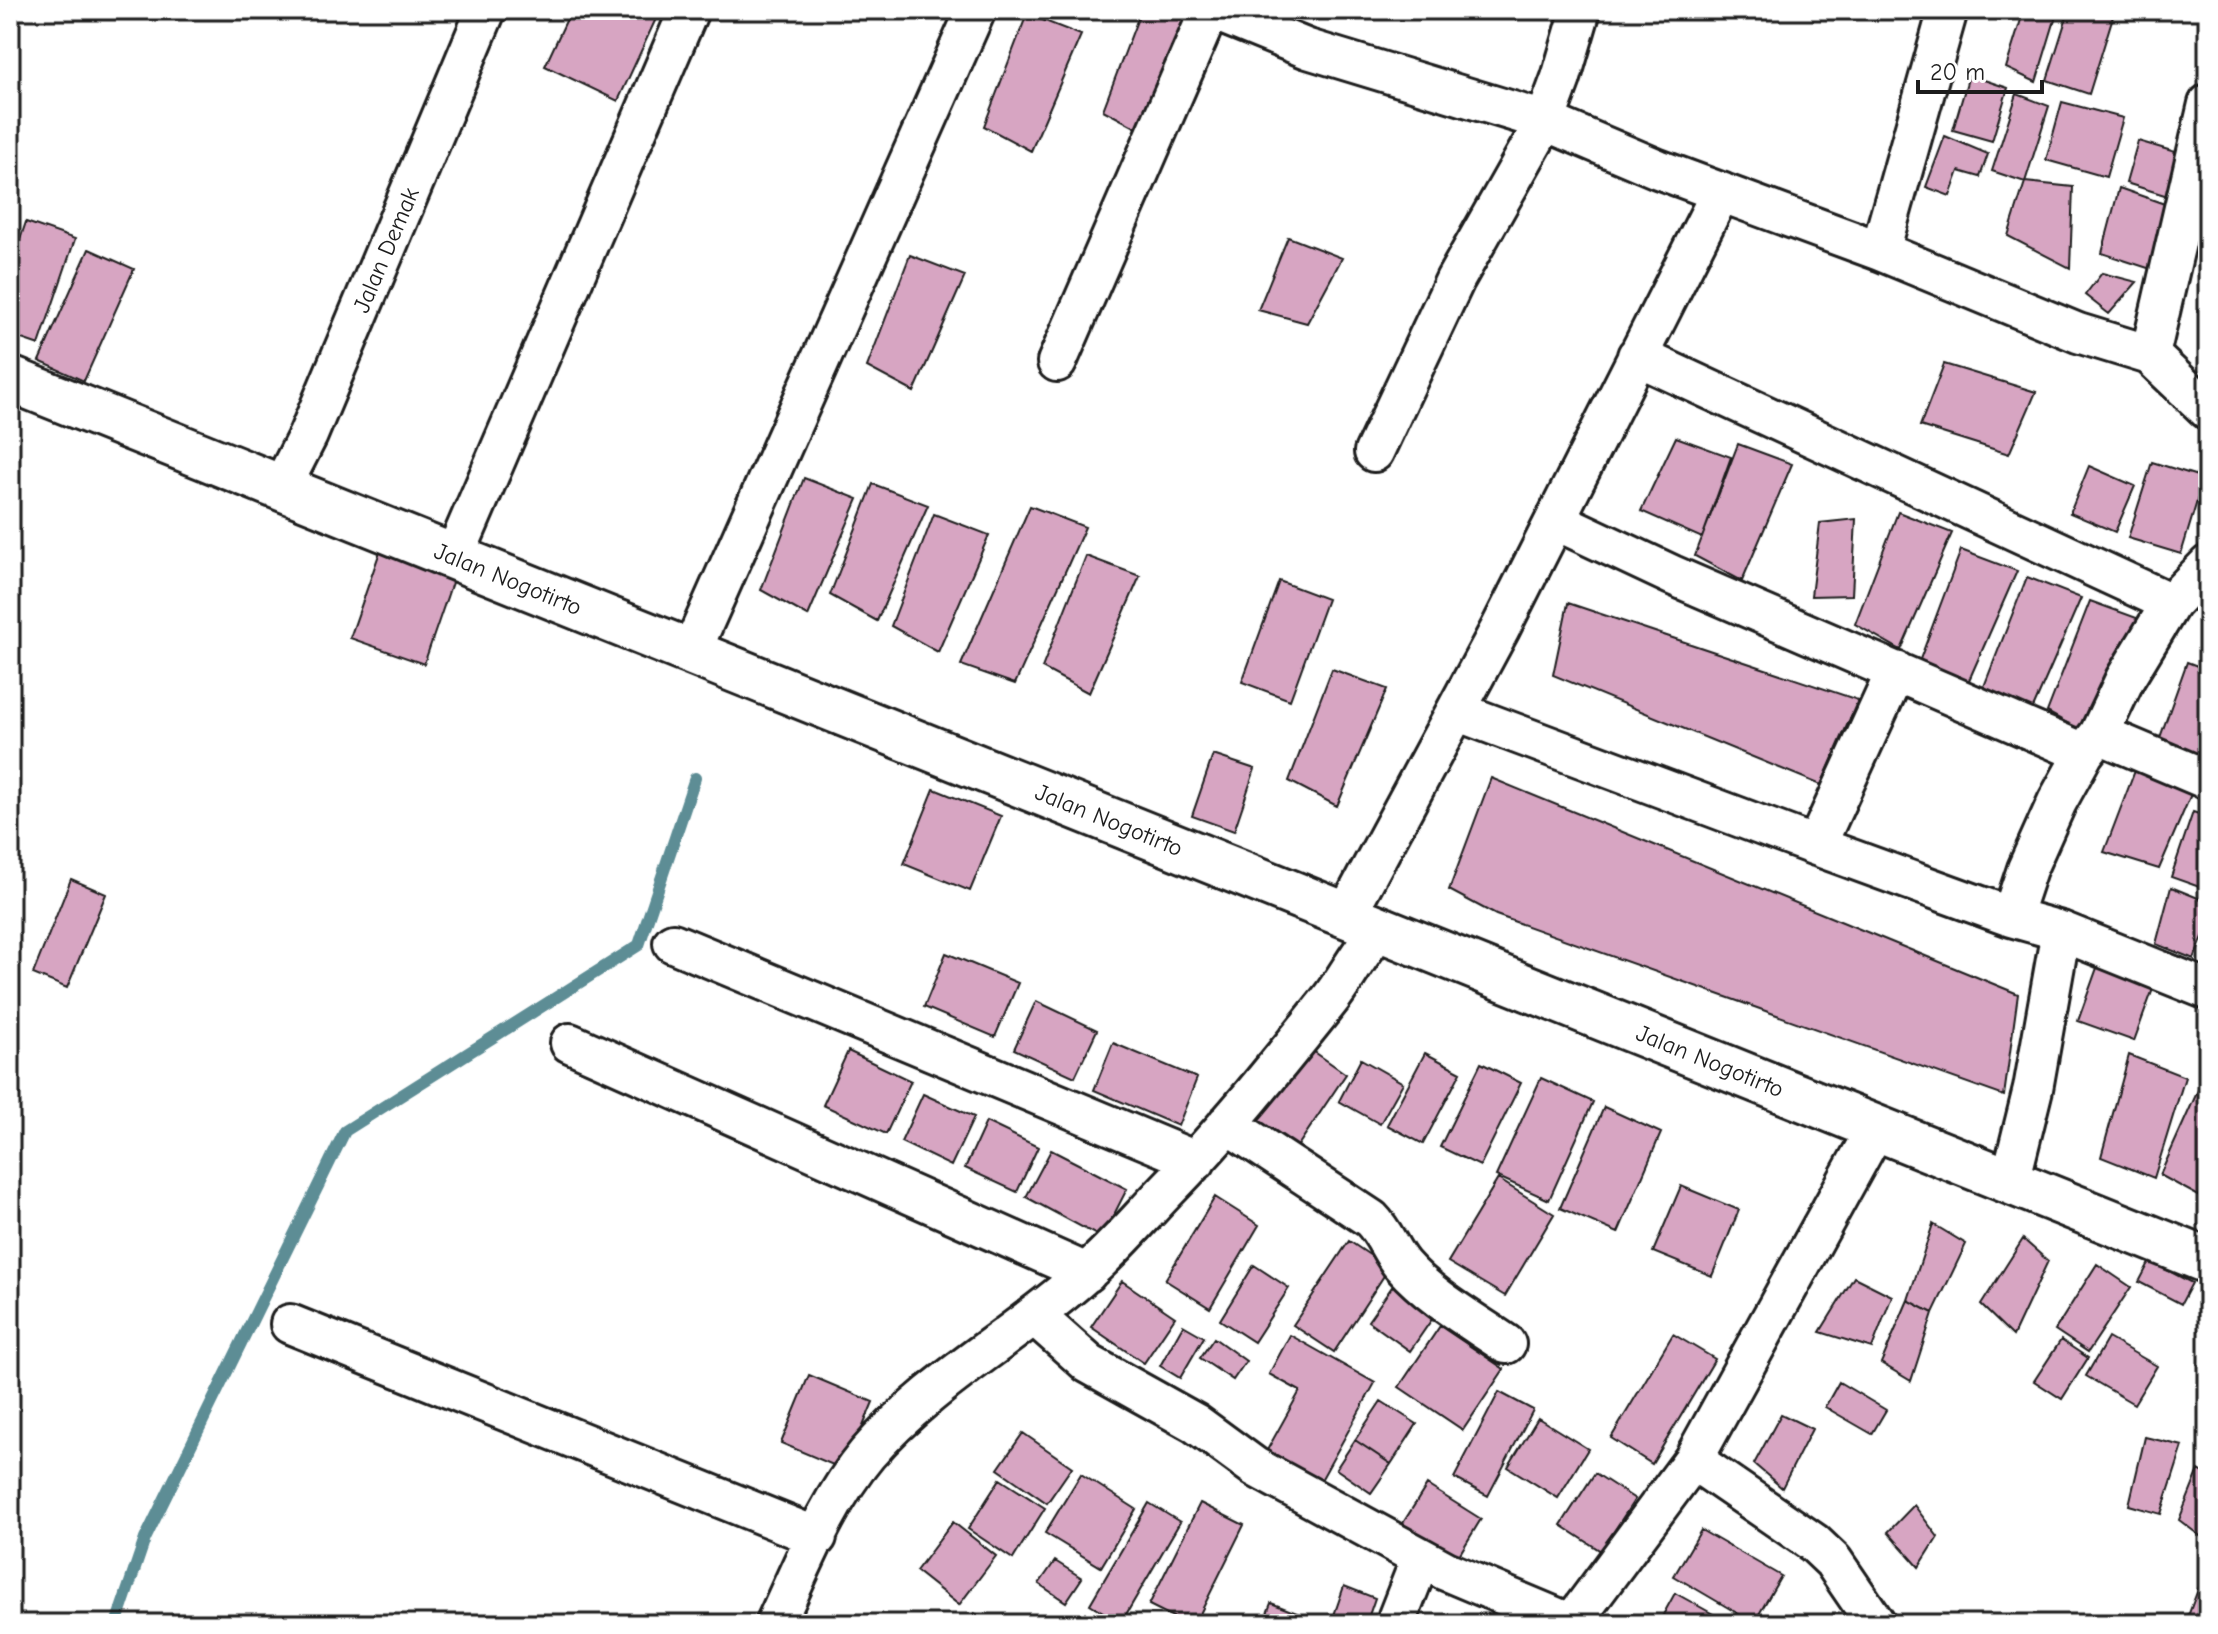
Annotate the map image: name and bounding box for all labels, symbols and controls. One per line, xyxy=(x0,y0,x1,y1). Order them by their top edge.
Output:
scale bar xyxy=(1918,44,2042,94)
text: 20 m xyxy=(1930,58,1985,86)
street label: Jalan Demak xyxy=(347,183,425,317)
street label: Jalan Nogotirto xyxy=(430,537,586,621)
street label: Jalan Nogotirto xyxy=(1031,778,1187,862)
street label: Jalan Nogotirto xyxy=(1632,1019,1788,1103)

